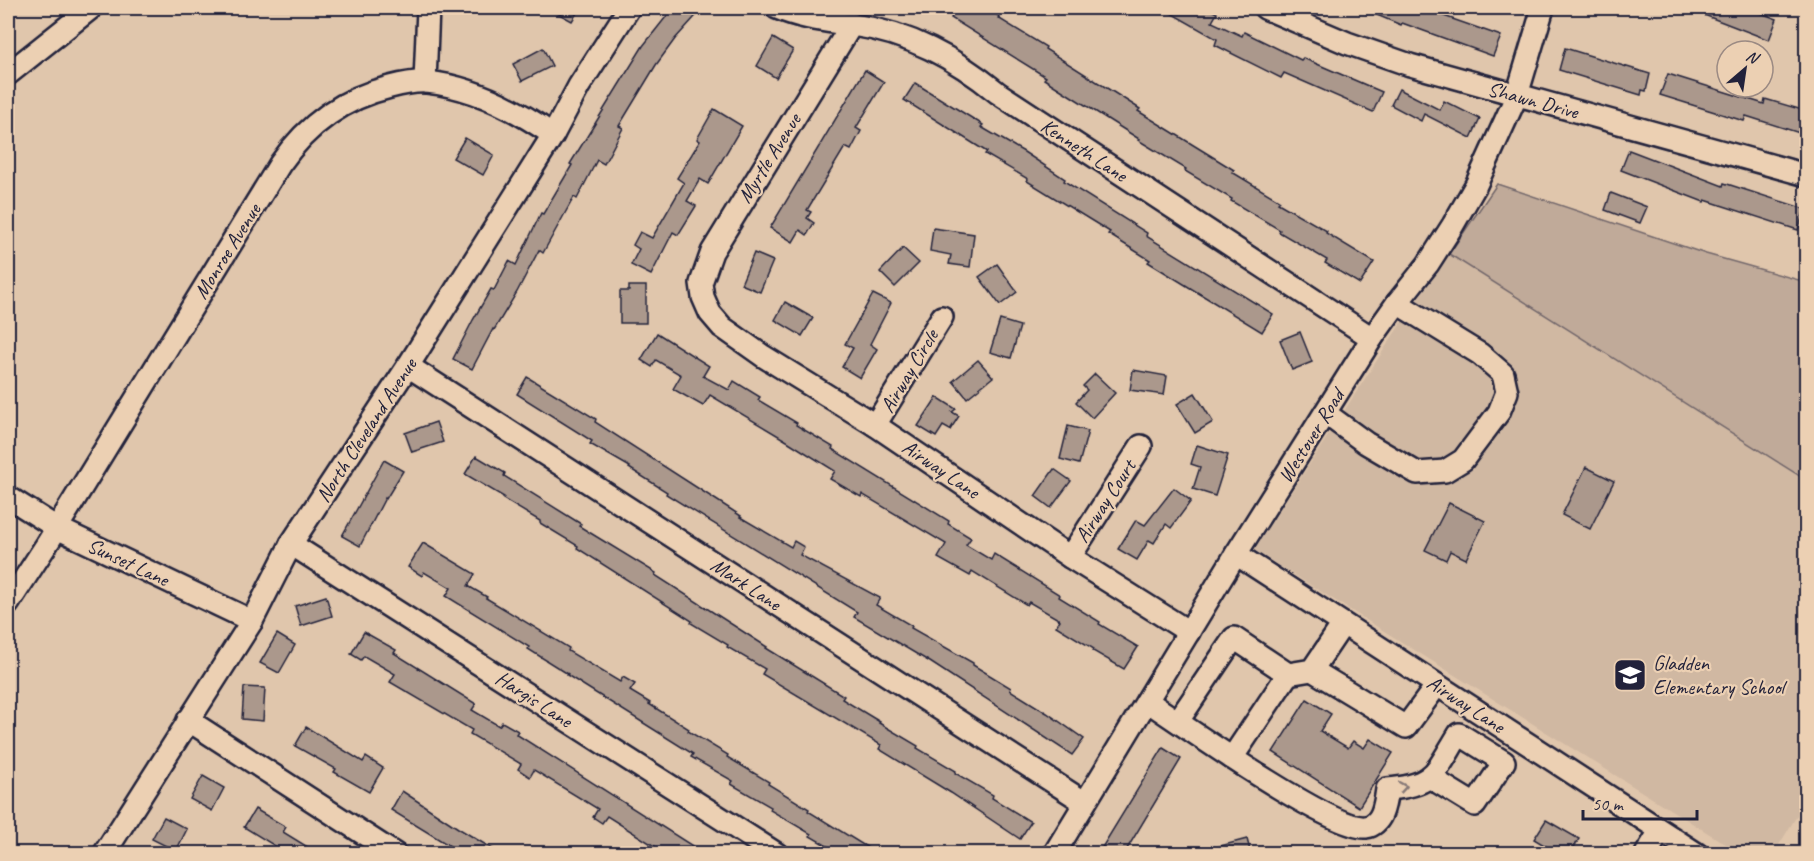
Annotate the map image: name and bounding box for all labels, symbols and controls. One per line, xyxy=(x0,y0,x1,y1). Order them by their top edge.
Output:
north arrow xyxy=(1715,39,1775,99)
text: N xyxy=(1743,46,1764,69)
street label: Shawn Drive xyxy=(1485,75,1582,125)
street label: Myrtle Avenue xyxy=(731,107,808,207)
street label: Kenneth Lane xyxy=(1036,112,1134,189)
street label: Monroe Avenue xyxy=(188,198,267,303)
street label: Airway Circle xyxy=(874,323,945,417)
street label: North Cleveland Avenue xyxy=(310,352,423,507)
street label: Westover Road xyxy=(1272,381,1352,488)
street label: Airway Lane xyxy=(898,434,986,505)
street label: Airway Court xyxy=(1069,453,1142,547)
street label: Sunset Lane xyxy=(83,532,175,593)
street label: Mark Lane xyxy=(706,552,787,617)
place label: Gladden Elementary School xyxy=(1653,650,1788,700)
school or university icon: Gladden Elementary School xyxy=(1612,657,1648,693)
street label: Hargis Lane xyxy=(491,665,579,735)
street label: Airway Lane xyxy=(1422,669,1512,740)
one-way arrow xyxy=(1398,782,1407,794)
scale bar xyxy=(1583,783,1697,821)
text: 50 m xyxy=(1592,793,1625,815)

